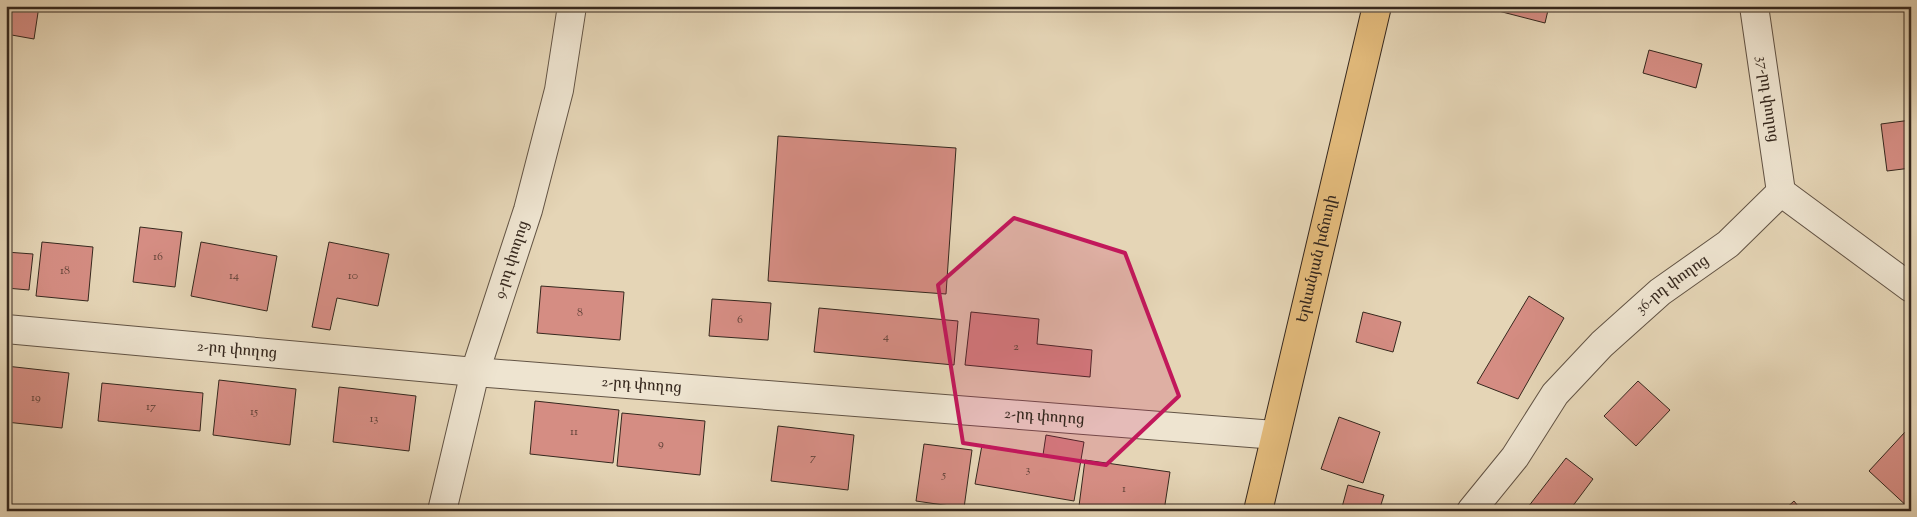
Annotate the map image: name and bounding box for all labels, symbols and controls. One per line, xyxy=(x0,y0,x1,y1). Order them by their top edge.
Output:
street label: 37-րդ փողոց xyxy=(1751,55,1784,144)
street label: Երևանյան խճուղի xyxy=(1292,192,1343,325)
street label: 9-րդ փողոց xyxy=(489,218,534,301)
house number: 16 xyxy=(153,248,163,266)
street label: 36-րդ փողոց xyxy=(1631,250,1713,319)
house number: 18 xyxy=(60,262,70,280)
house number: 14 xyxy=(229,267,239,285)
house number: 10 xyxy=(348,267,358,285)
house number: 8 xyxy=(577,304,583,322)
house number: 6 xyxy=(737,311,743,329)
house number: 4 xyxy=(883,328,889,346)
street label: 2-րդ փողոց xyxy=(196,336,278,364)
house number: 2 xyxy=(1013,338,1019,356)
street label: 2-րդ փողոց xyxy=(601,371,683,399)
house number: 19 xyxy=(31,389,41,407)
house number: 17 xyxy=(146,398,156,416)
house number: 15 xyxy=(250,403,258,421)
street label: 2-րդ փողոց xyxy=(1003,403,1085,430)
house number: 13 xyxy=(370,410,379,428)
house number: 11 xyxy=(570,423,578,441)
house number: 9 xyxy=(658,435,664,453)
house number: 7 xyxy=(810,449,816,467)
house number: 3 xyxy=(1026,461,1031,479)
house number: 5 xyxy=(941,466,946,484)
house number: 1 xyxy=(1122,480,1126,498)

